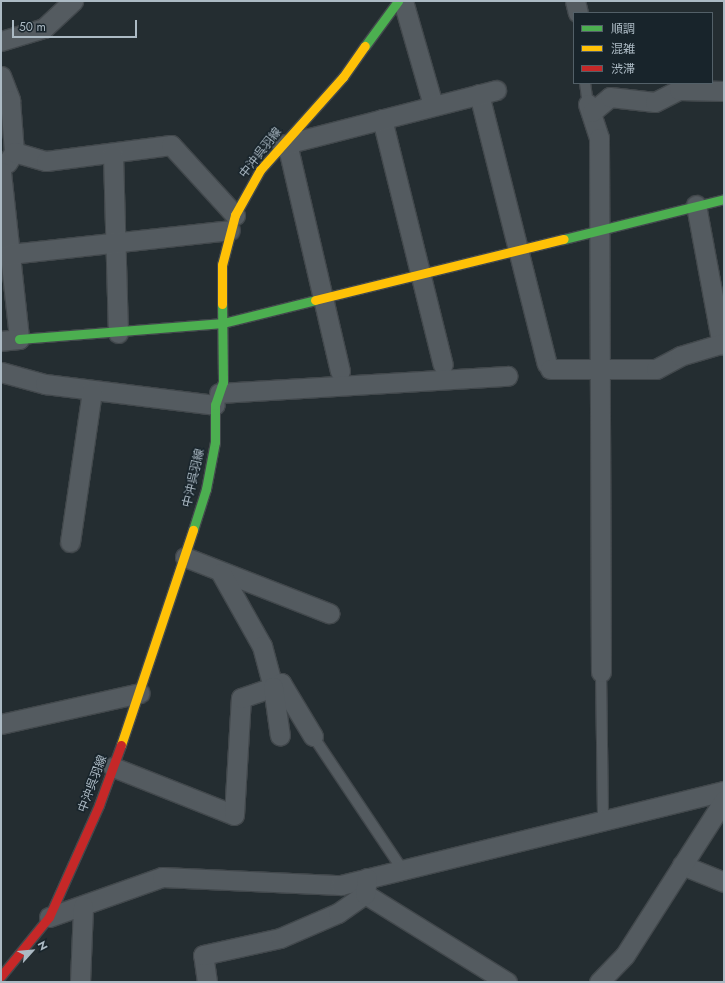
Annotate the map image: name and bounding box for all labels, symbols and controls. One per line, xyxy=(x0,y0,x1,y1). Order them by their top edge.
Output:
scale bar xyxy=(14,12,139,38)
legend xyxy=(573,12,713,84)
text: 50 m xyxy=(19,18,46,36)
text: 順調 xyxy=(611,20,635,38)
text: 混雑 xyxy=(611,40,635,58)
text: 渋滞 xyxy=(611,60,635,78)
street label: 中沖呉羽線 xyxy=(237,125,285,181)
street label: 中沖呉羽線 xyxy=(180,447,208,509)
street label: 中沖呉羽線 xyxy=(76,753,110,815)
north arrow xyxy=(12,931,52,971)
text: N xyxy=(34,938,52,953)

